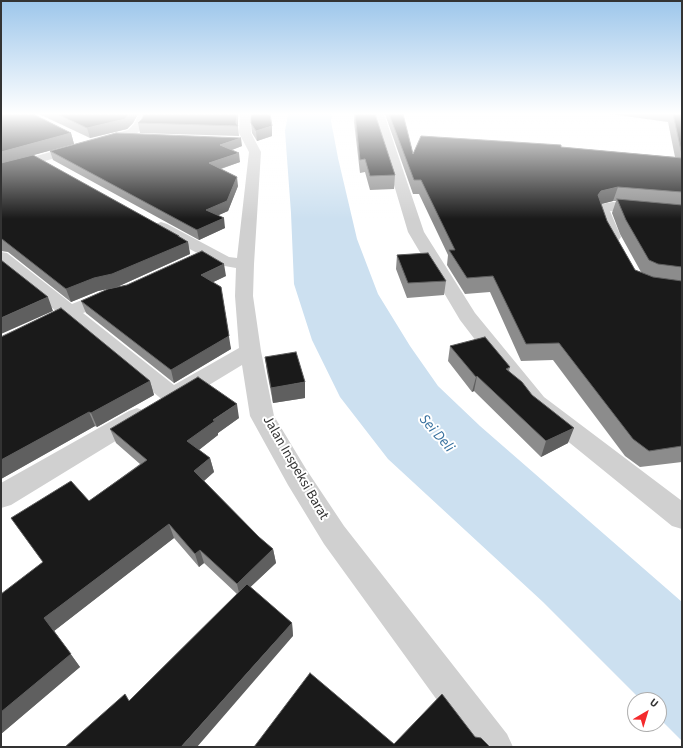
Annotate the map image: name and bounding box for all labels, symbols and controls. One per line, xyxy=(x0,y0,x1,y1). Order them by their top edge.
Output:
water label: Sei Deli xyxy=(415,411,457,457)
street label: Jalan Inspeksi Barat xyxy=(258,413,332,523)
north arrow xyxy=(627,692,667,732)
text: U xyxy=(647,695,662,711)

